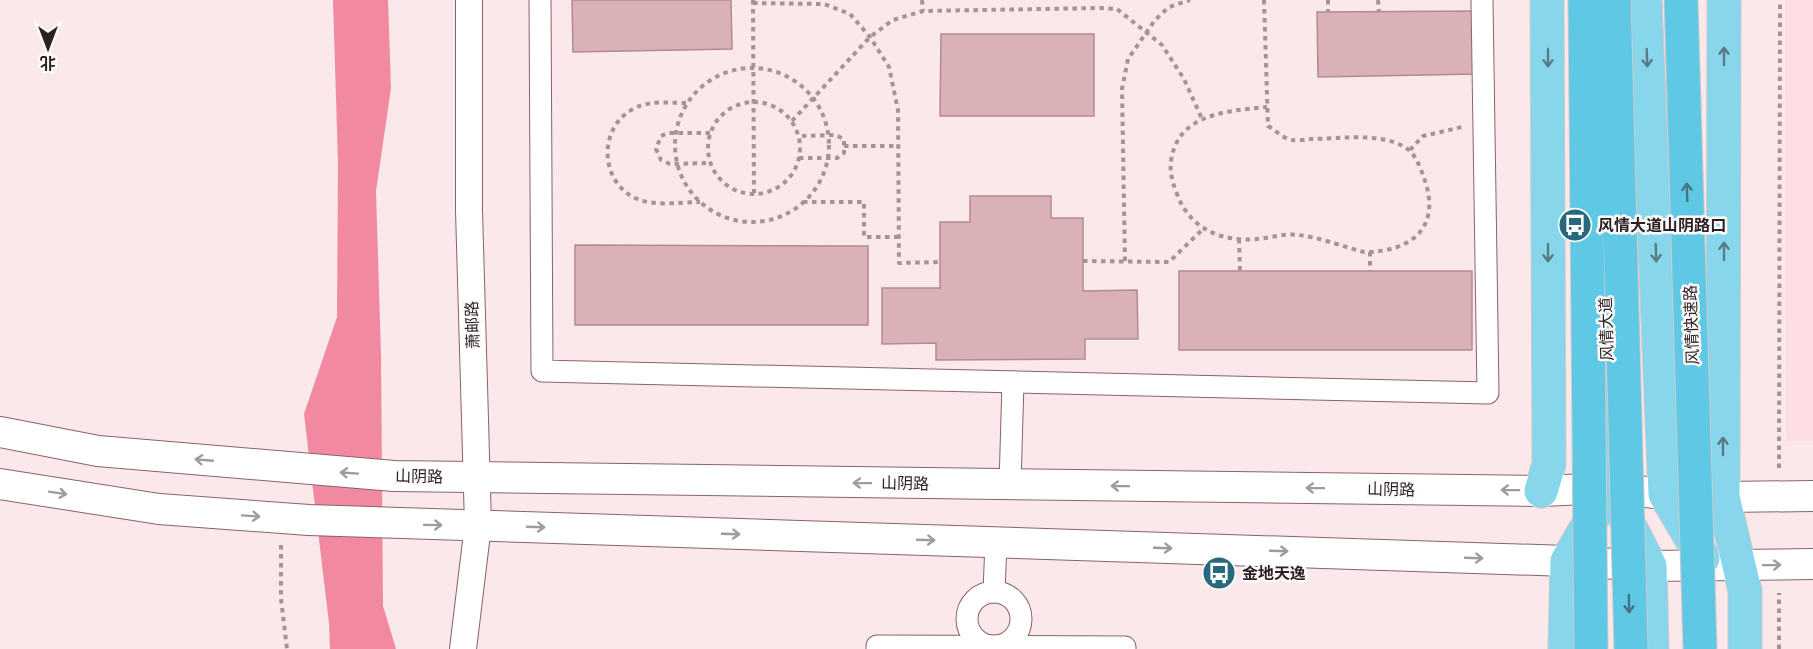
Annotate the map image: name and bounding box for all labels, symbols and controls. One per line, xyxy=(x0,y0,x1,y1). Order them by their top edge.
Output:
north arrow xyxy=(18,18,78,78)
one-way arrow xyxy=(1718,47,1730,67)
one-way arrow xyxy=(1542,48,1554,68)
one-way arrow xyxy=(1642,48,1653,68)
text: 北 xyxy=(40,54,56,72)
one-way arrow xyxy=(1681,182,1692,202)
bus stop icon: 风情大道山阴路口 xyxy=(1557,207,1593,243)
place label: 风情大道山阴路口 xyxy=(1598,216,1726,234)
one-way arrow xyxy=(1718,242,1730,262)
one-way arrow xyxy=(1542,243,1554,263)
one-way arrow xyxy=(1650,243,1661,263)
street label: 风情快速路 xyxy=(1681,285,1701,365)
street label: 风情大道 xyxy=(1596,297,1616,361)
street label: 萧邮路 xyxy=(462,301,482,349)
one-way arrow xyxy=(1717,437,1729,457)
one-way arrow xyxy=(194,454,214,465)
one-way arrow xyxy=(339,467,359,478)
street label: 山阴路 xyxy=(395,467,443,485)
street label: 山阴路 xyxy=(881,474,929,492)
one-way arrow xyxy=(852,477,872,489)
one-way arrow xyxy=(1110,480,1130,492)
street label: 山阴路 xyxy=(1367,480,1415,498)
one-way arrow xyxy=(1305,482,1325,494)
one-way arrow xyxy=(1500,484,1520,496)
one-way arrow xyxy=(47,488,67,499)
one-way arrow xyxy=(241,511,261,522)
one-way arrow xyxy=(423,519,443,530)
one-way arrow xyxy=(526,522,546,533)
one-way arrow xyxy=(721,528,741,539)
one-way arrow xyxy=(916,534,936,545)
one-way arrow xyxy=(1152,542,1172,553)
one-way arrow xyxy=(1268,546,1288,557)
one-way arrow xyxy=(1463,552,1483,564)
bus stop icon: 金地天逸 xyxy=(1201,555,1237,591)
one-way arrow xyxy=(1761,559,1781,571)
place label: 金地天逸 xyxy=(1242,564,1306,582)
one-way arrow xyxy=(1624,594,1635,614)

